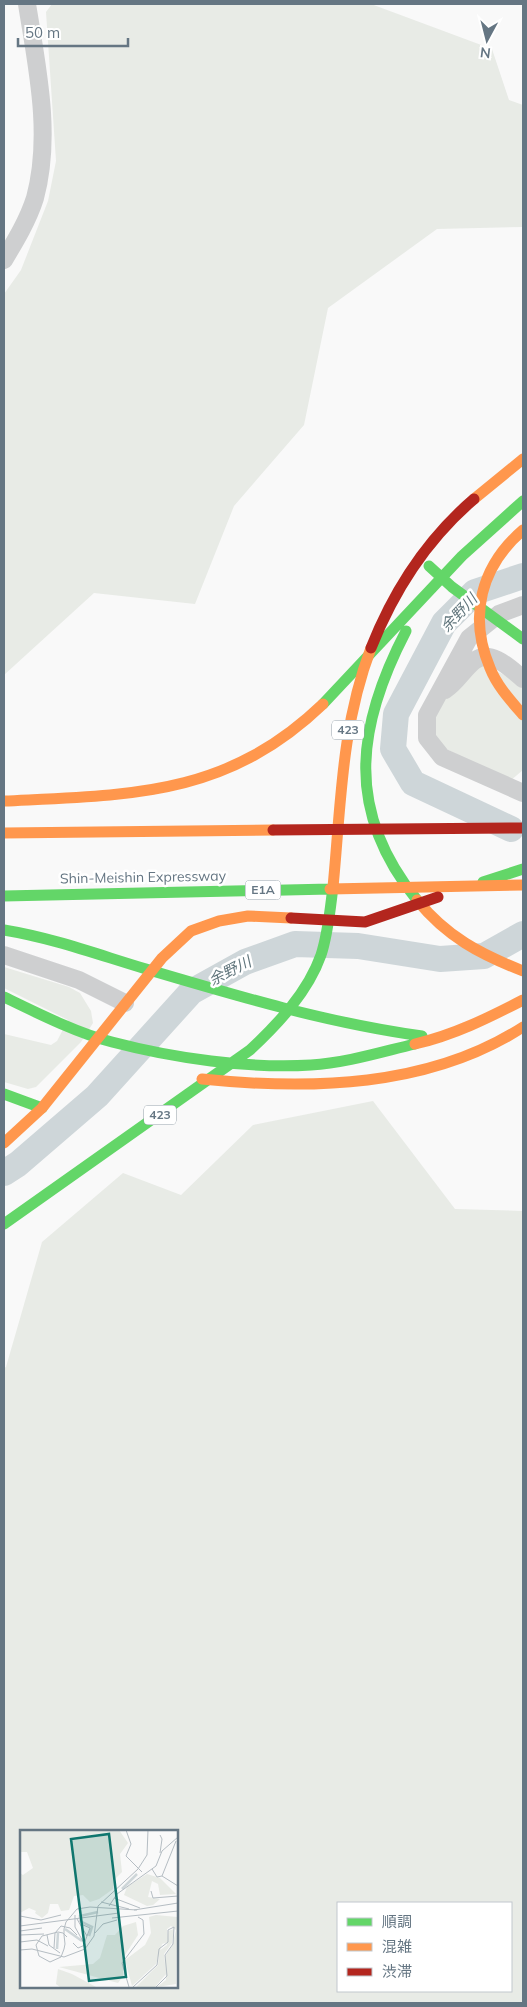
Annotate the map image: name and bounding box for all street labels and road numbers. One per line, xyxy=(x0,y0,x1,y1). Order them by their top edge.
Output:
road number: 423 xyxy=(332,720,364,740)
street label: Shin-Meishin Expressway xyxy=(60,867,227,887)
road number: E1A xyxy=(246,880,280,900)
road number: 423 xyxy=(144,1106,176,1124)

